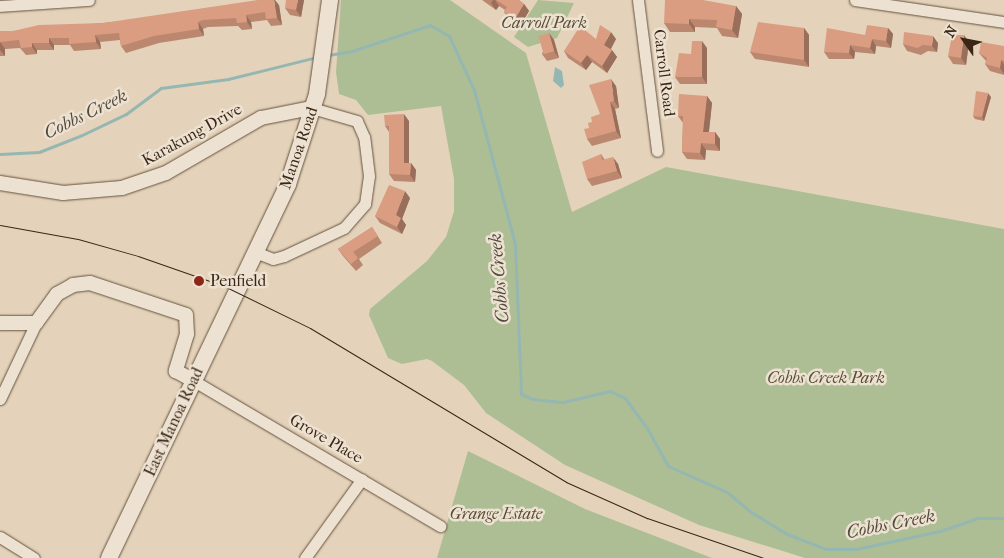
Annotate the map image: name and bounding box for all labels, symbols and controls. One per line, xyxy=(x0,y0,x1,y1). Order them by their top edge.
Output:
park label: Carroll Park xyxy=(501,13,587,33)
north arrow xyxy=(939,15,989,65)
text: N xyxy=(941,22,961,41)
street label: Carroll Road xyxy=(649,28,679,118)
water label: Cobbs Creek xyxy=(41,86,131,144)
street label: Karakung Drive xyxy=(139,100,245,170)
street label: Manoa Road xyxy=(276,104,322,192)
water label: Cobbs Creek xyxy=(485,232,515,324)
place label: Penfield xyxy=(210,271,266,291)
marker: Penfield xyxy=(192,274,206,288)
street label: East Manoa Road xyxy=(140,364,208,480)
park label: Cobbs Creek Park xyxy=(767,368,885,388)
street label: Grove Place xyxy=(286,410,366,468)
park label: Grange Estate xyxy=(450,504,542,524)
water label: Cobbs Creek xyxy=(845,506,937,544)

